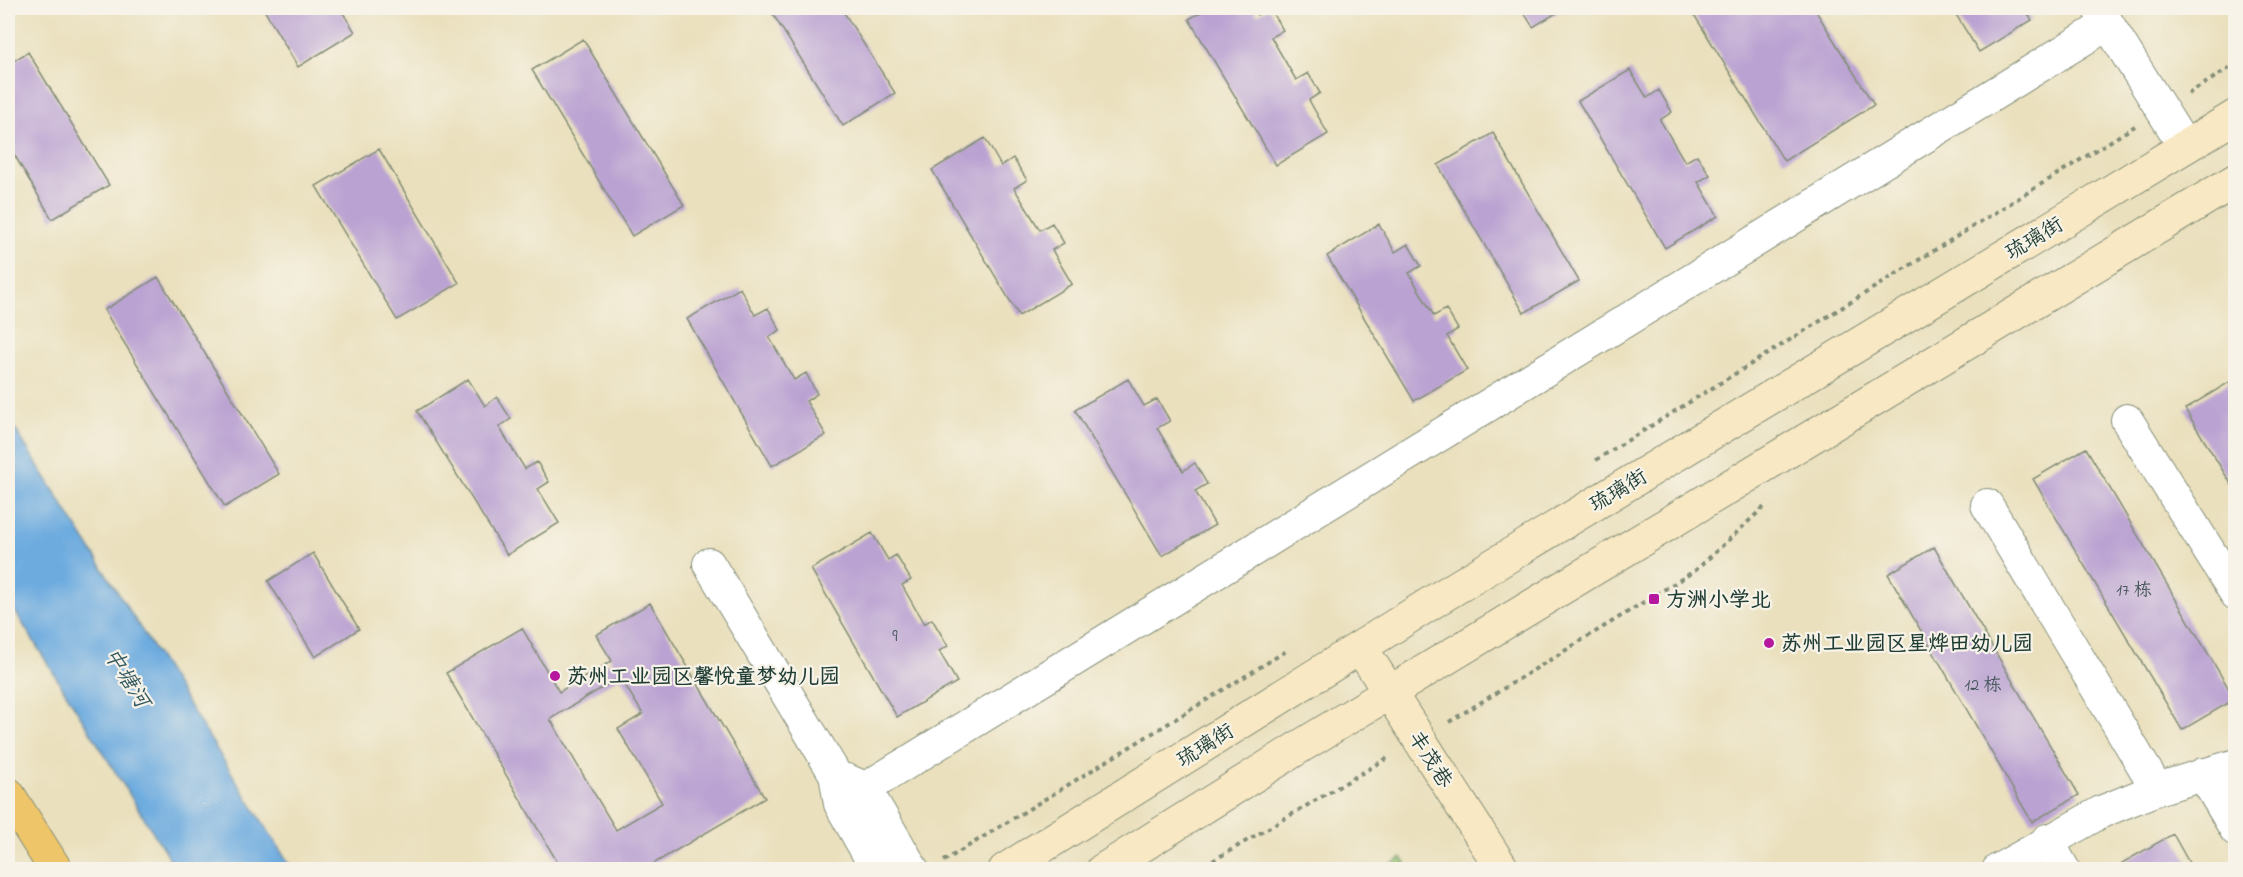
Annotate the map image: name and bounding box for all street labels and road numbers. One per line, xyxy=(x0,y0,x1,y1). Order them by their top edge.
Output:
street label: 琉璃街 xyxy=(2000,211,2070,269)
street label: 琉璃街 xyxy=(1584,463,1654,521)
street label: 琉璃街 xyxy=(1171,717,1241,776)
street label: 丰茂巷 xyxy=(1400,725,1459,795)

